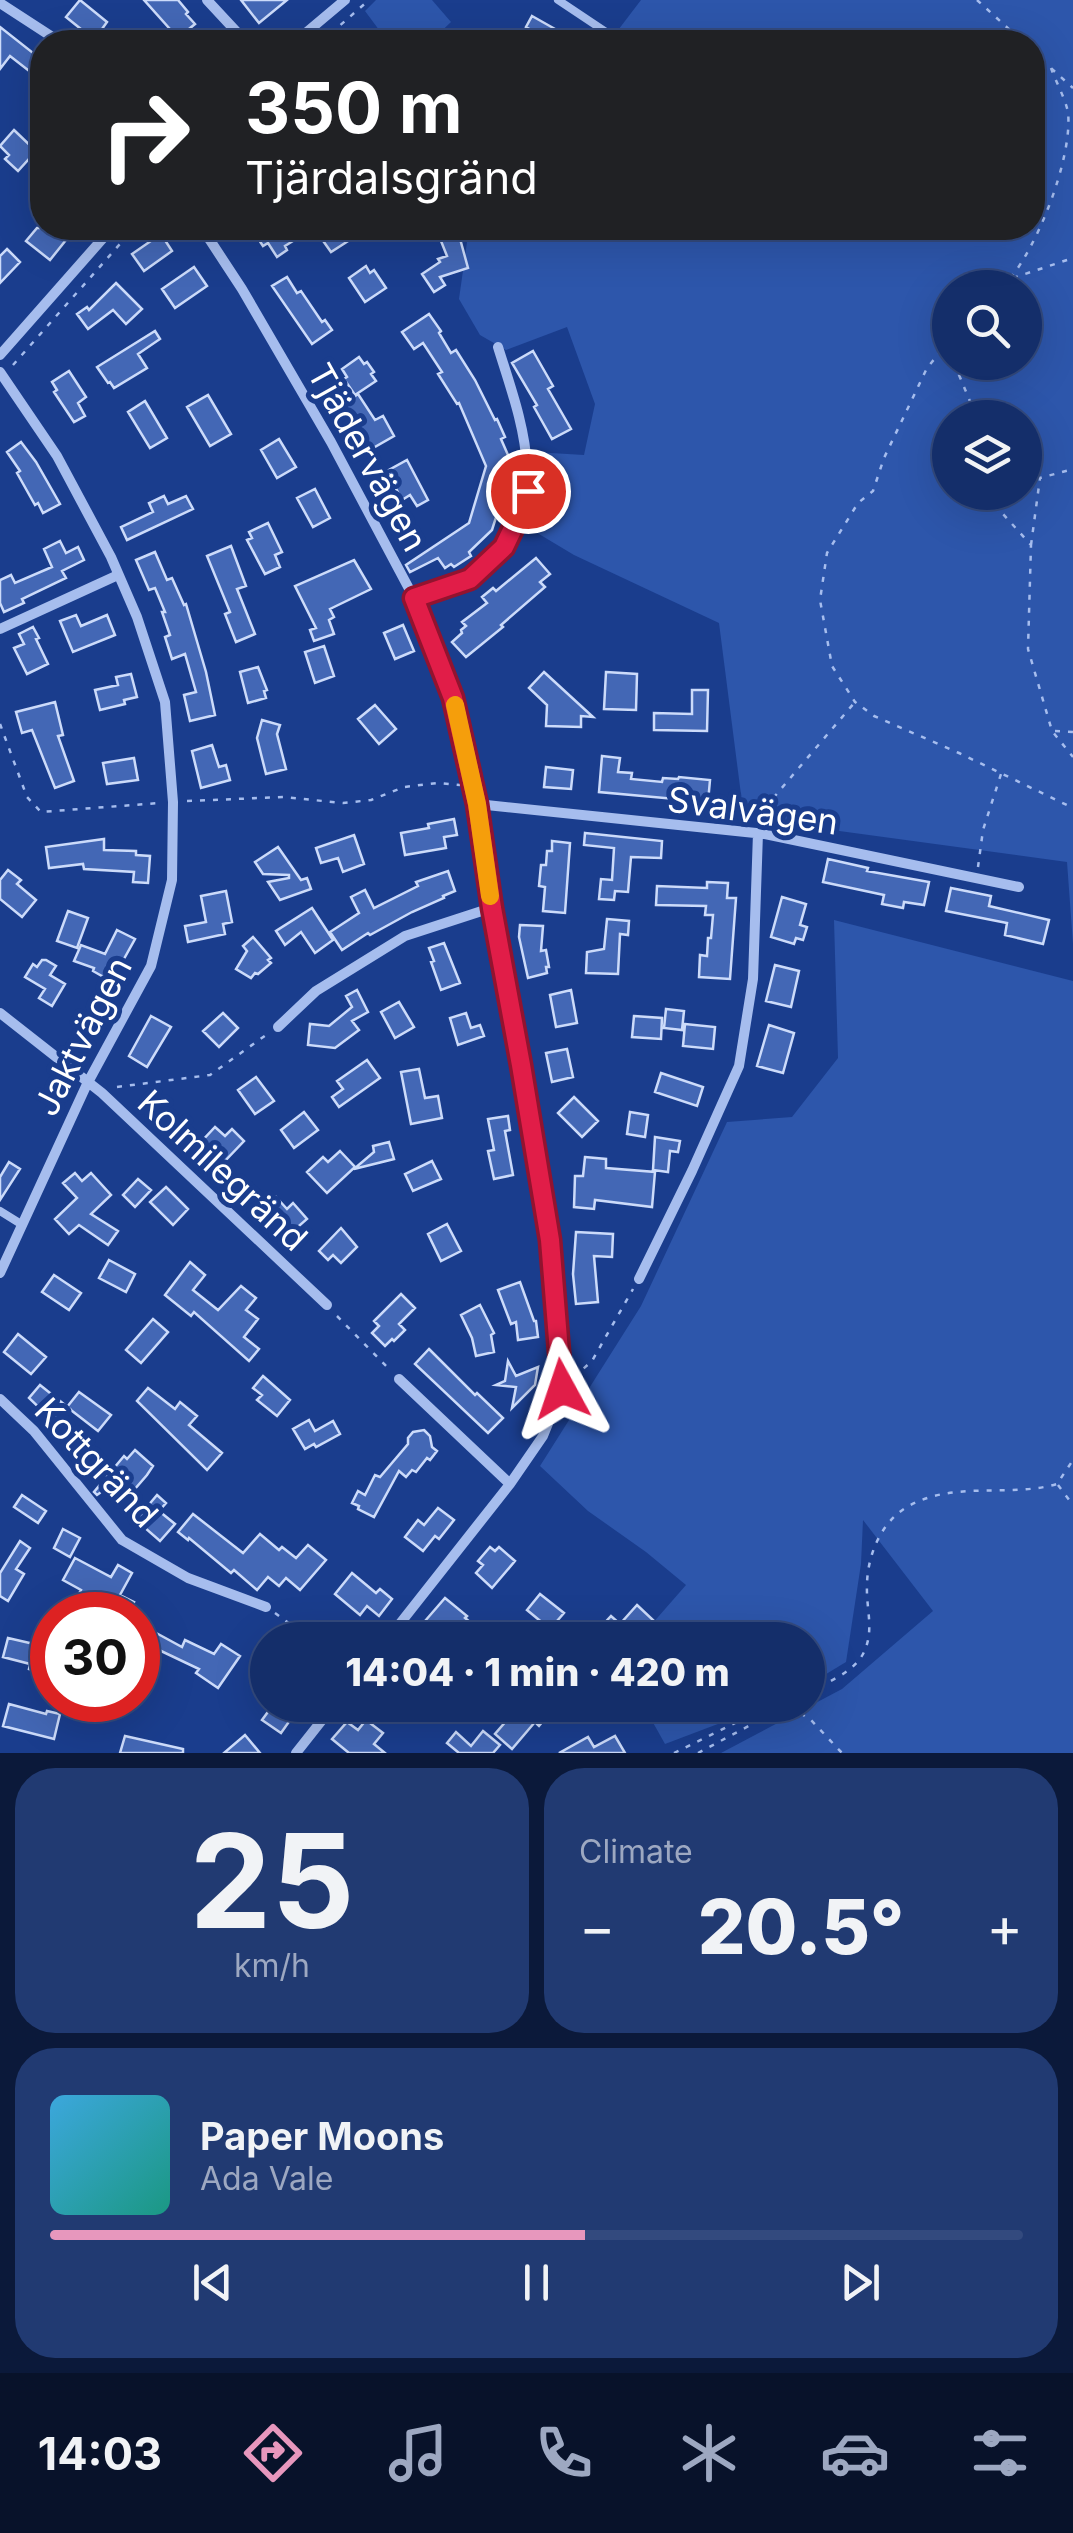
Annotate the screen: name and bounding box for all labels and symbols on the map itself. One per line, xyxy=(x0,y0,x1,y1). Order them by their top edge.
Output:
street label: Tjädervägen xyxy=(299,356,437,558)
pin xyxy=(486,449,571,534)
street label: Svalvägen xyxy=(665,777,841,843)
street label: Jaktvägen xyxy=(24,950,140,1122)
street label: Kolmilegränd xyxy=(130,1081,316,1259)
position arrow xyxy=(510,1337,614,1441)
street label: Kottgränd xyxy=(27,1389,167,1535)
speed limit sign: 30 xyxy=(30,1592,160,1722)

